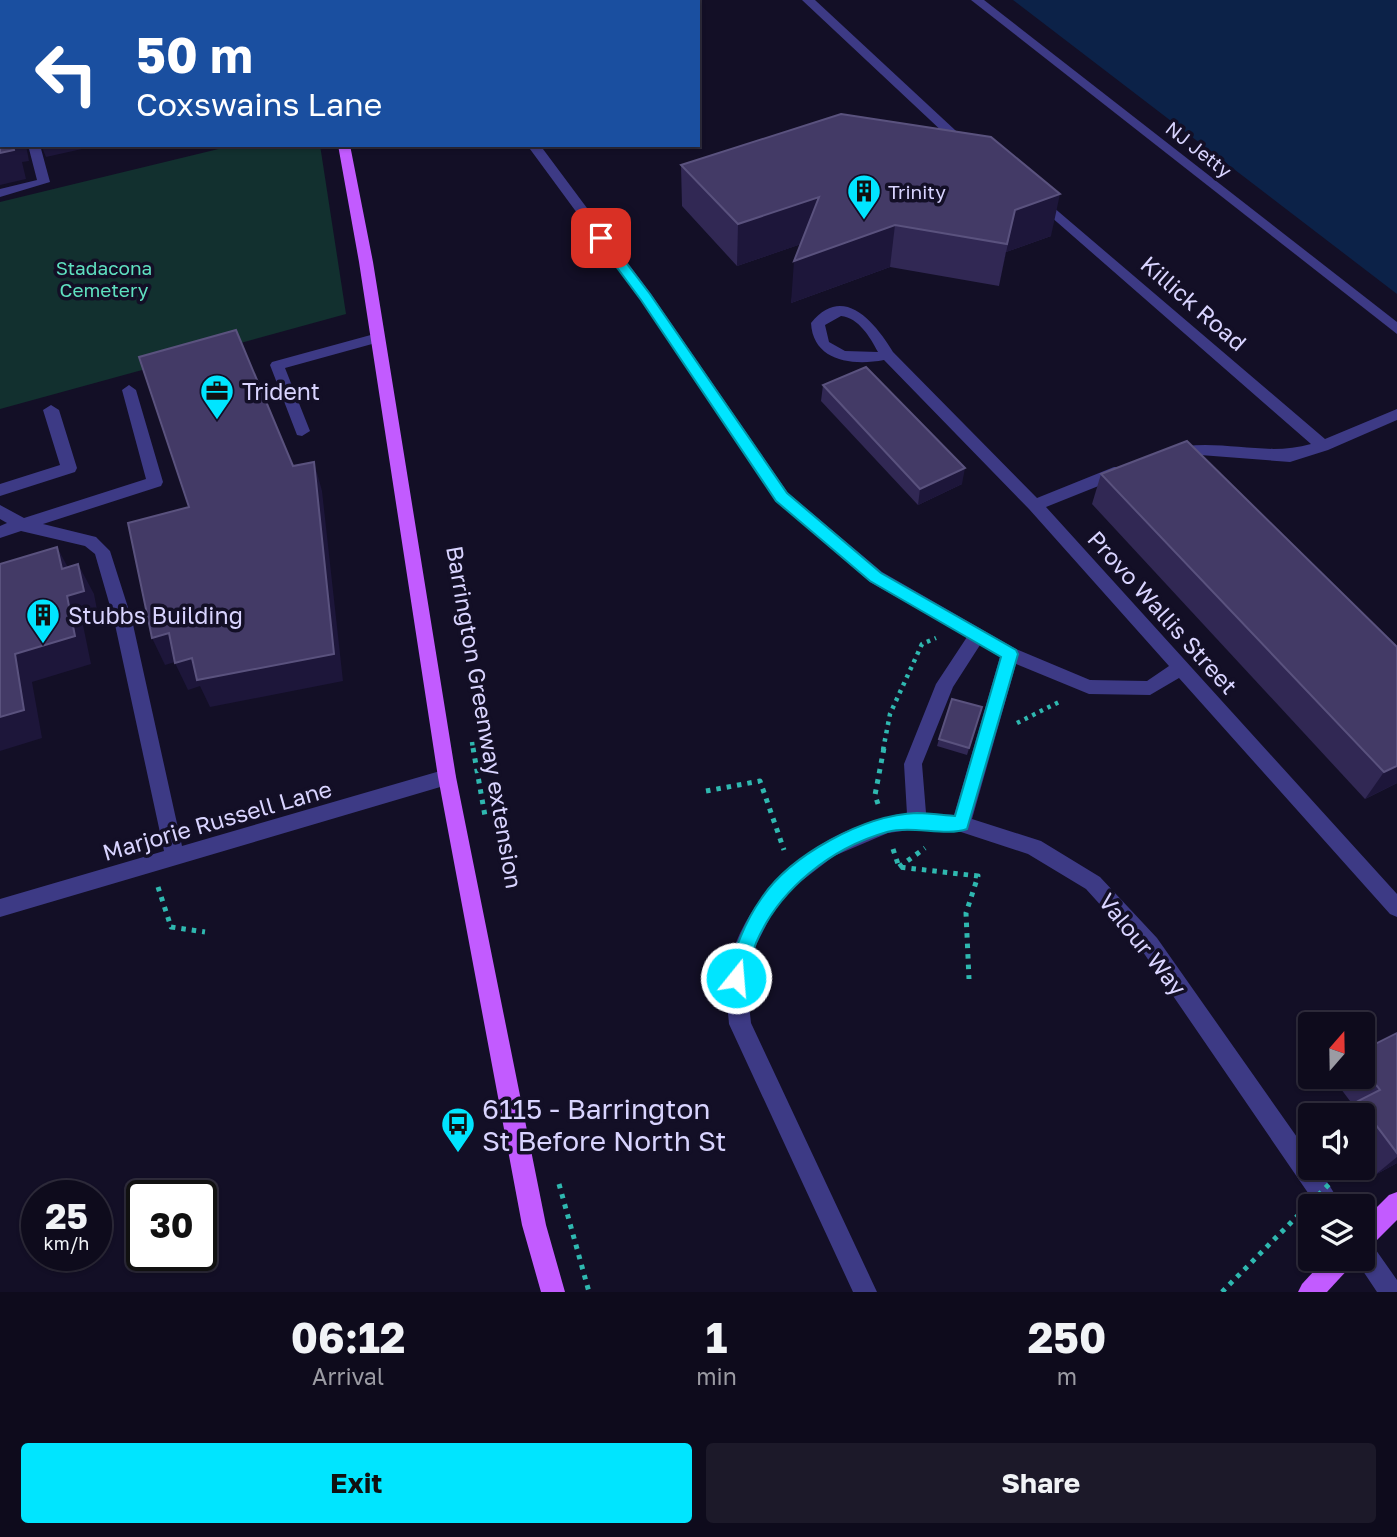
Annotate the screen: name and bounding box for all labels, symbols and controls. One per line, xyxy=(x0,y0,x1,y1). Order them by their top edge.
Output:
text: 50 m xyxy=(136,25,253,84)
icon: left xyxy=(21,28,112,119)
text: Coxswains Lane xyxy=(136,85,382,123)
street label: NJ Jetty xyxy=(1161,116,1237,182)
building icon: Trinity xyxy=(845,172,883,221)
place label: Trinity xyxy=(888,180,946,203)
pin xyxy=(571,208,631,268)
icon: arrive xyxy=(582,219,620,257)
street label: Killick Road xyxy=(1136,250,1252,356)
park label: Stadacona Cemetery xyxy=(56,256,152,301)
office icon: Trident xyxy=(198,372,236,421)
place label: Trident xyxy=(242,377,320,405)
street label: Provo Wallis Street xyxy=(1082,525,1244,699)
street label: Barrington Greenway extension xyxy=(441,543,529,891)
building icon: Stubbs Building xyxy=(24,596,62,645)
place label: Stubbs Building xyxy=(68,601,243,629)
street label: Marjorie Russell Lane xyxy=(99,774,335,866)
street label: Valour Way xyxy=(1093,887,1193,1001)
position arrow xyxy=(699,941,773,1015)
north arrow xyxy=(1298,1012,1376,1088)
map controls xyxy=(1298,1012,1375,1271)
place label: 6115 - Barrington St Before North St xyxy=(482,1092,726,1157)
button: sound xyxy=(1298,1103,1375,1180)
bus stop icon: 6115 - Barrington St Before North St xyxy=(439,1105,477,1154)
speed limit sign: 30 xyxy=(126,1180,217,1271)
button: layers xyxy=(1298,1194,1375,1271)
text: 25 xyxy=(45,1195,88,1237)
text: km/h xyxy=(44,1232,89,1254)
text: 06:12 xyxy=(291,1312,405,1362)
text: 1 xyxy=(706,1312,727,1362)
text: 250 xyxy=(1028,1312,1106,1362)
text: Arrival xyxy=(312,1362,384,1390)
text: min xyxy=(696,1362,737,1390)
text: m xyxy=(1057,1362,1077,1390)
button: Exit xyxy=(21,1443,692,1523)
button: Share xyxy=(706,1443,1376,1523)

